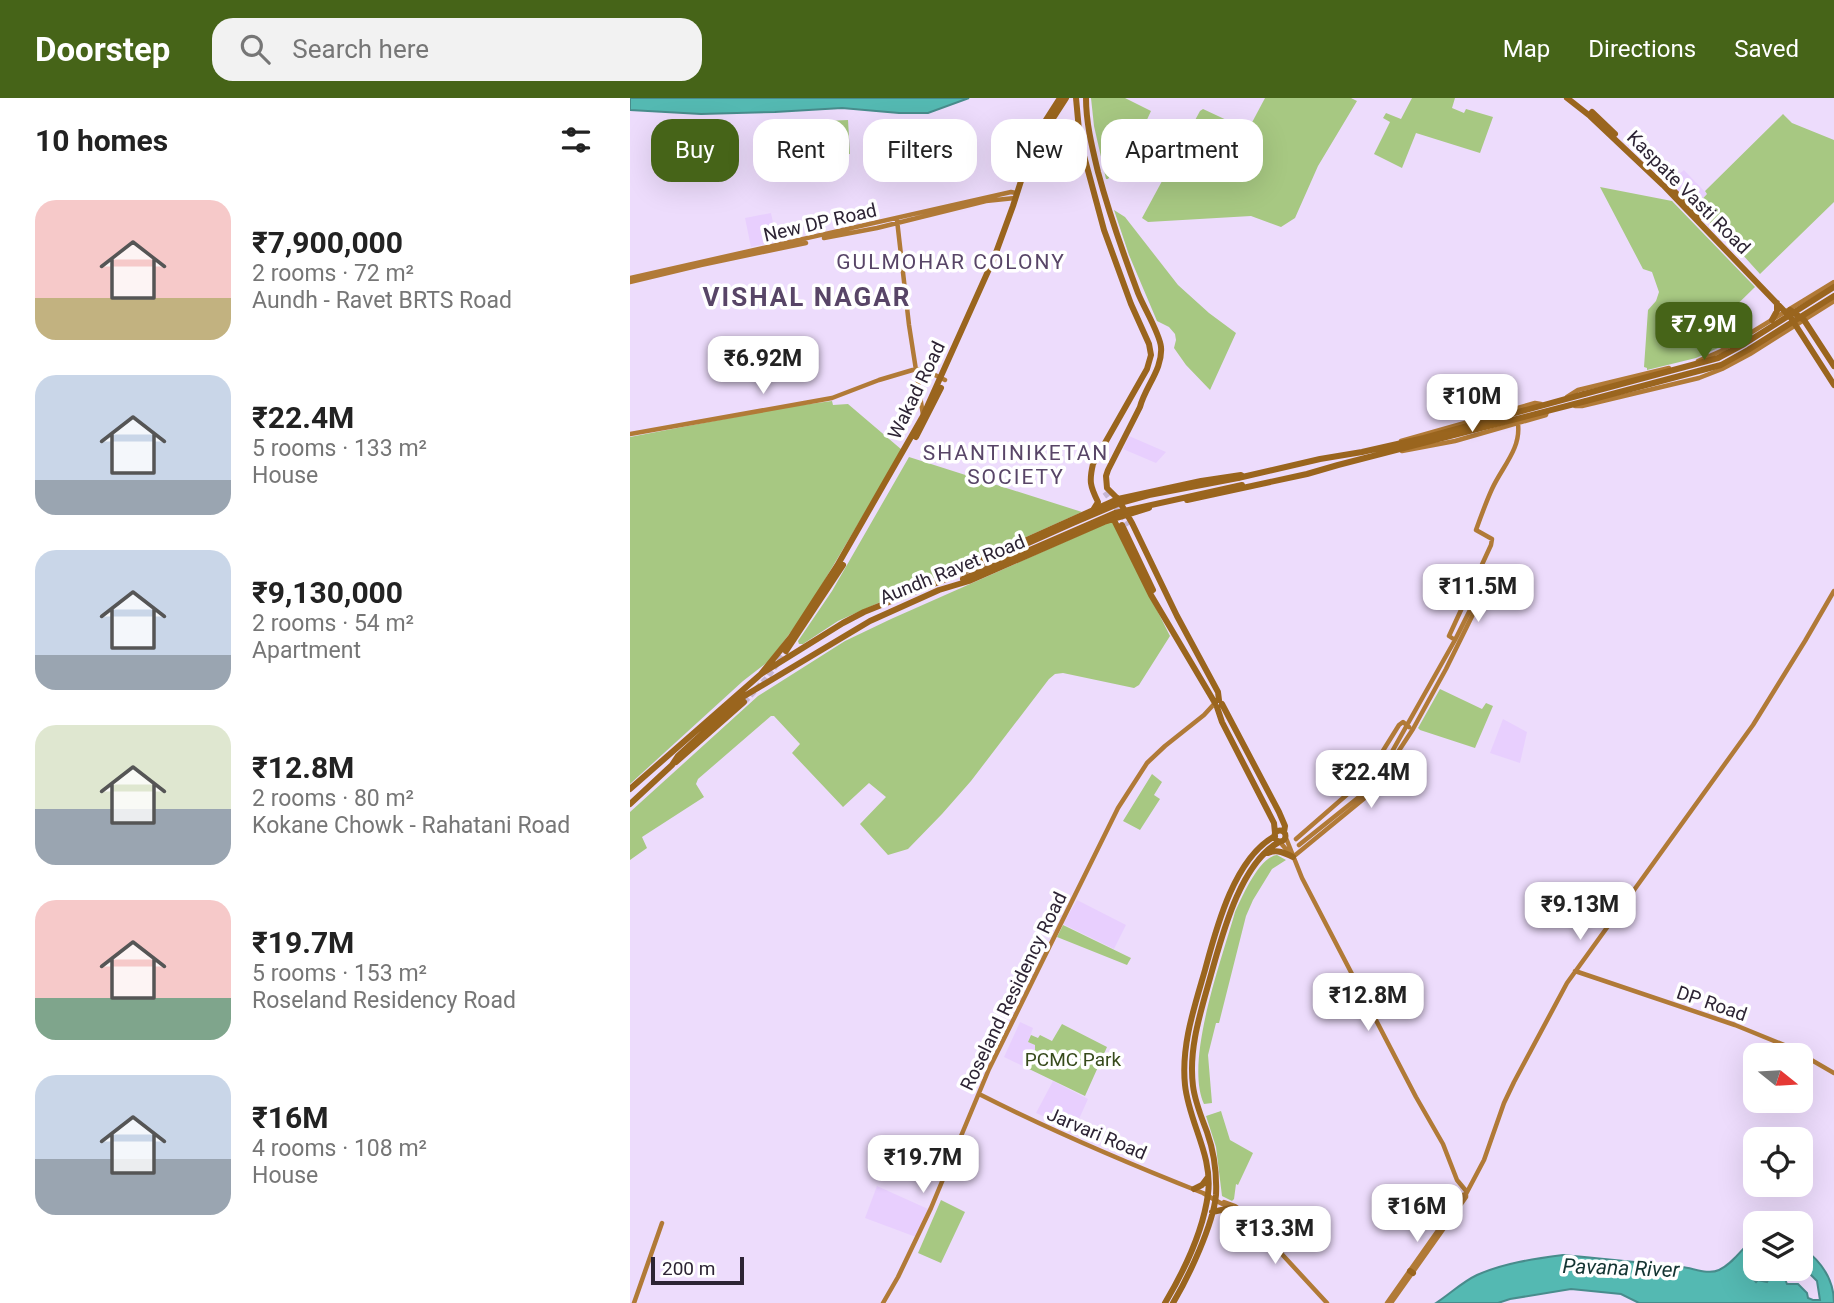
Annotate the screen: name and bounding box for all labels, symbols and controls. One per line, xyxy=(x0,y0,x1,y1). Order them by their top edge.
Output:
search box xyxy=(212,18,702,81)
text: Doorstep xyxy=(35,30,170,69)
icon: search xyxy=(236,30,274,68)
text: Search here xyxy=(292,34,429,64)
text: Map xyxy=(1503,35,1550,63)
text: Directions xyxy=(1588,35,1696,63)
text: Saved xyxy=(1734,35,1799,63)
chip: Buy xyxy=(651,119,739,182)
chip: Rent xyxy=(753,119,849,182)
chip: Filters xyxy=(863,119,977,182)
chip: New xyxy=(991,119,1087,182)
chip: Apartment xyxy=(1101,119,1263,182)
icon: filters xyxy=(557,121,595,159)
text: 10 homes xyxy=(35,123,168,158)
street label: Kaspate Vasti Road xyxy=(1622,126,1755,259)
street label: New DP Road xyxy=(761,198,879,247)
text: ₹7,900,000 xyxy=(252,225,403,260)
icon: home xyxy=(91,228,175,312)
district label: GULMOHAR COLONY xyxy=(836,250,1066,274)
text: 2 rooms · 72 m² xyxy=(252,260,414,287)
district label: VISHAL NAGAR xyxy=(703,282,911,312)
text: Aundh - Ravet BRTS Road xyxy=(252,287,512,314)
pin: ₹7.9M xyxy=(1655,302,1753,362)
text: ₹7.9M xyxy=(1671,311,1737,338)
pin: ₹6.92M xyxy=(706,336,820,396)
street label: Wakad Road xyxy=(883,338,950,443)
text: ₹6.92M xyxy=(724,345,802,372)
pin: ₹10M xyxy=(1431,374,1513,434)
text: ₹10M xyxy=(1443,383,1501,410)
text: ₹22.4M xyxy=(252,400,354,435)
icon: home xyxy=(91,403,175,487)
text: 5 rooms · 133 m² xyxy=(252,435,427,462)
district label: SHANTINIKETAN SOCIETY xyxy=(923,441,1109,489)
text: House xyxy=(252,462,318,489)
street label: Aundh Ravet Road xyxy=(876,530,1028,609)
pin: ₹11.5M xyxy=(1421,564,1535,624)
text: ₹11.5M xyxy=(1439,573,1517,600)
text: ₹9,130,000 xyxy=(252,575,403,610)
icon: home xyxy=(91,578,175,662)
text: 2 rooms · 54 m² xyxy=(252,610,414,637)
text: Apartment xyxy=(252,637,361,664)
text: ₹12.8M xyxy=(252,750,354,785)
pin: ₹22.4M xyxy=(1314,750,1428,810)
icon: home xyxy=(91,753,175,837)
text: ₹22.4M xyxy=(1332,759,1410,786)
text: 2 rooms · 80 m² xyxy=(252,785,414,812)
text: Kokane Chowk - Rahatani Road xyxy=(252,812,570,839)
pin: ₹9.13M xyxy=(1523,882,1637,942)
street label: Roseland Residency Road xyxy=(955,888,1072,1094)
text: ₹9.13M xyxy=(1541,891,1619,918)
text: ₹19.7M xyxy=(252,925,354,960)
icon: home xyxy=(91,928,175,1012)
text: 5 rooms · 153 m² xyxy=(252,960,427,987)
pin: ₹12.8M xyxy=(1311,974,1425,1033)
street label: DP Road xyxy=(1674,981,1750,1026)
text: ₹12.8M xyxy=(1329,982,1407,1009)
text: Roseland Residency Road xyxy=(252,987,516,1014)
north arrow xyxy=(1743,1043,1813,1113)
map controls xyxy=(1743,1043,1813,1281)
park label: PCMC Park xyxy=(1025,1048,1122,1071)
text: ₹16M xyxy=(252,1100,328,1135)
street label: Jarvari Road xyxy=(1043,1102,1150,1165)
icon: home xyxy=(91,1103,175,1187)
button: locate xyxy=(1743,1127,1813,1197)
text: 4 rooms · 108 m² xyxy=(252,1135,427,1162)
pin: ₹19.7M xyxy=(866,1136,980,1195)
text: ₹19.7M xyxy=(884,1144,962,1171)
text: House xyxy=(252,1162,318,1189)
pin: ₹16M xyxy=(1376,1184,1458,1244)
text: ₹16M xyxy=(1388,1193,1446,1220)
pin: ₹13.3M xyxy=(1218,1206,1332,1266)
button: layers xyxy=(1743,1211,1813,1281)
text: ₹13.3M xyxy=(1236,1215,1314,1242)
scale bar xyxy=(651,1254,744,1286)
water label: Pavana River xyxy=(1562,1254,1681,1282)
text: 200 m xyxy=(662,1257,715,1280)

